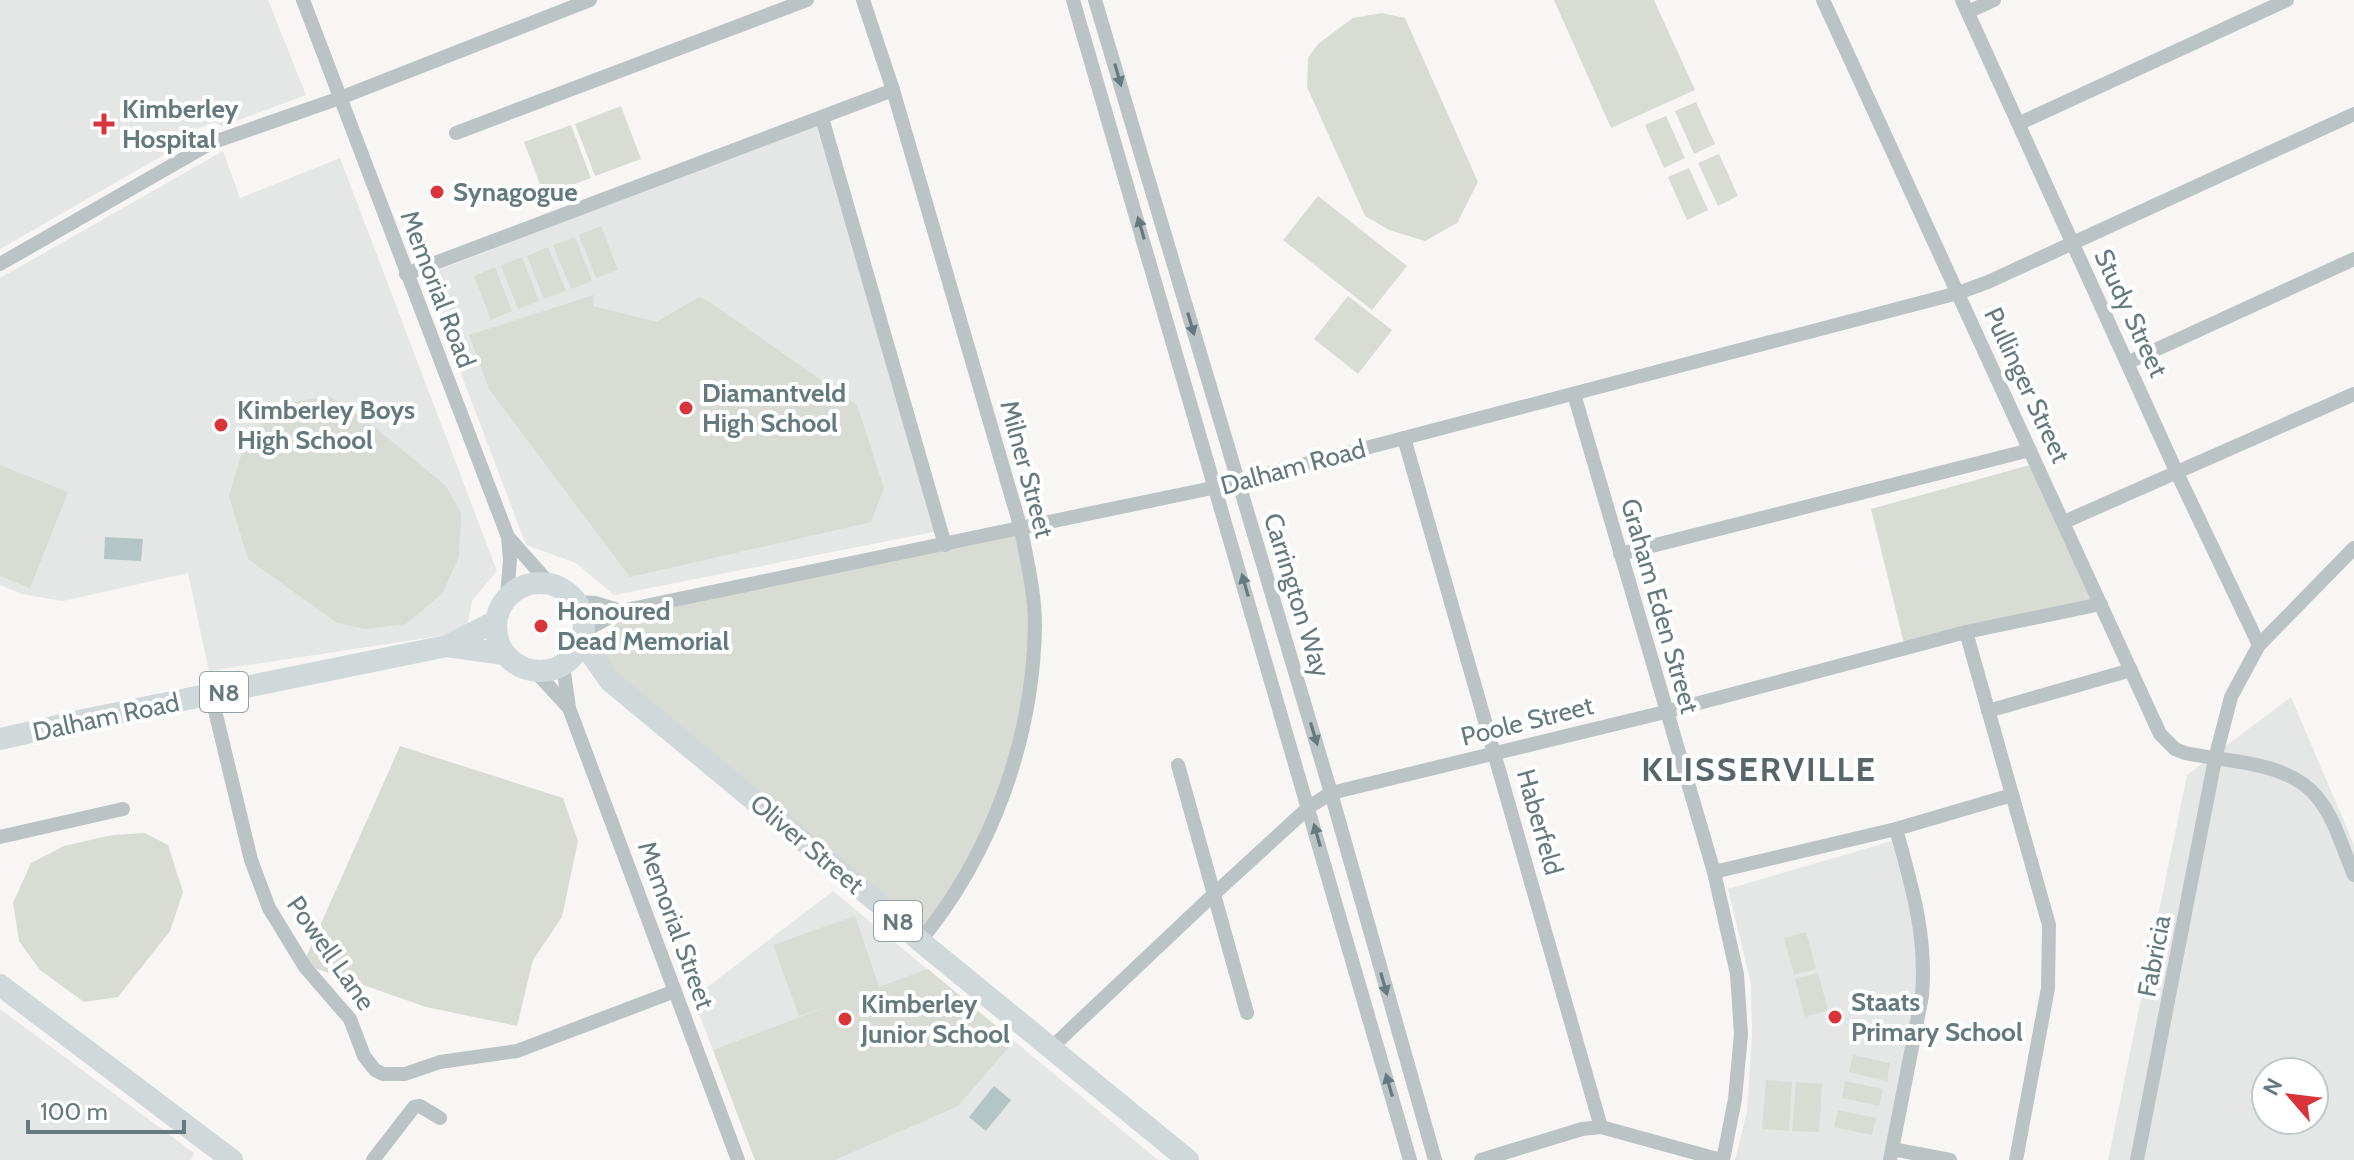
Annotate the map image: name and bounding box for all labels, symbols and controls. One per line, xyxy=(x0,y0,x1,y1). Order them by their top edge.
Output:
one-way arrow xyxy=(1112,63,1125,87)
place label: Kimberley Hospital xyxy=(122,93,239,155)
marker: Kimberley Hospital xyxy=(93,113,115,135)
place label: Synagogue xyxy=(453,176,578,208)
marker: Synagogue xyxy=(428,183,446,201)
street label: Memorial Road xyxy=(393,206,483,372)
one-way arrow xyxy=(1134,216,1146,241)
street label: Study Street xyxy=(2087,244,2175,382)
street label: Pullinger Street xyxy=(1977,302,2077,468)
one-way arrow xyxy=(1185,313,1198,337)
place label: Diamantveld High School xyxy=(702,377,846,439)
place label: Kimberley Boys High School xyxy=(237,394,415,456)
street label: Milner Street xyxy=(993,397,1061,542)
marker: Diamantveld High School xyxy=(677,399,695,417)
marker: Kimberley Boys High School xyxy=(212,416,230,434)
street label: Dalham Road xyxy=(1217,432,1369,502)
street label: Graham Eden Street xyxy=(1614,495,1706,717)
street label: Carrington Way xyxy=(1257,509,1337,681)
one-way arrow xyxy=(1238,573,1251,597)
place label: Honoured Dead Memorial xyxy=(557,595,729,657)
marker: Honoured Dead Memorial xyxy=(532,617,550,635)
road number: N8 xyxy=(200,672,248,712)
street label: Dalham Road xyxy=(30,686,182,748)
street label: Poole Street xyxy=(1458,689,1597,753)
one-way arrow xyxy=(1308,723,1321,747)
district label: KLISSERVILLE xyxy=(1641,748,1877,790)
street label: Haberfeld xyxy=(1510,765,1570,879)
street label: Oliver Street xyxy=(744,787,870,901)
one-way arrow xyxy=(1310,823,1323,847)
street label: Memorial Street xyxy=(631,837,721,1013)
street label: Powell Lane xyxy=(280,890,382,1016)
road number: N8 xyxy=(874,901,922,941)
street label: Fabricia xyxy=(2130,912,2178,1000)
one-way arrow xyxy=(1378,973,1391,997)
place label: Staats Primary School xyxy=(1851,986,2023,1048)
place label: Kimberley Junior School xyxy=(860,988,1010,1050)
marker: Staats Primary School xyxy=(1826,1008,1844,1026)
marker: Kimberley Junior School xyxy=(836,1010,854,1028)
north arrow xyxy=(2250,1056,2330,1136)
one-way arrow xyxy=(1382,1072,1395,1096)
text: N xyxy=(2257,1074,2288,1100)
scale bar xyxy=(28,1084,184,1134)
text: 100 m xyxy=(40,1097,108,1126)

